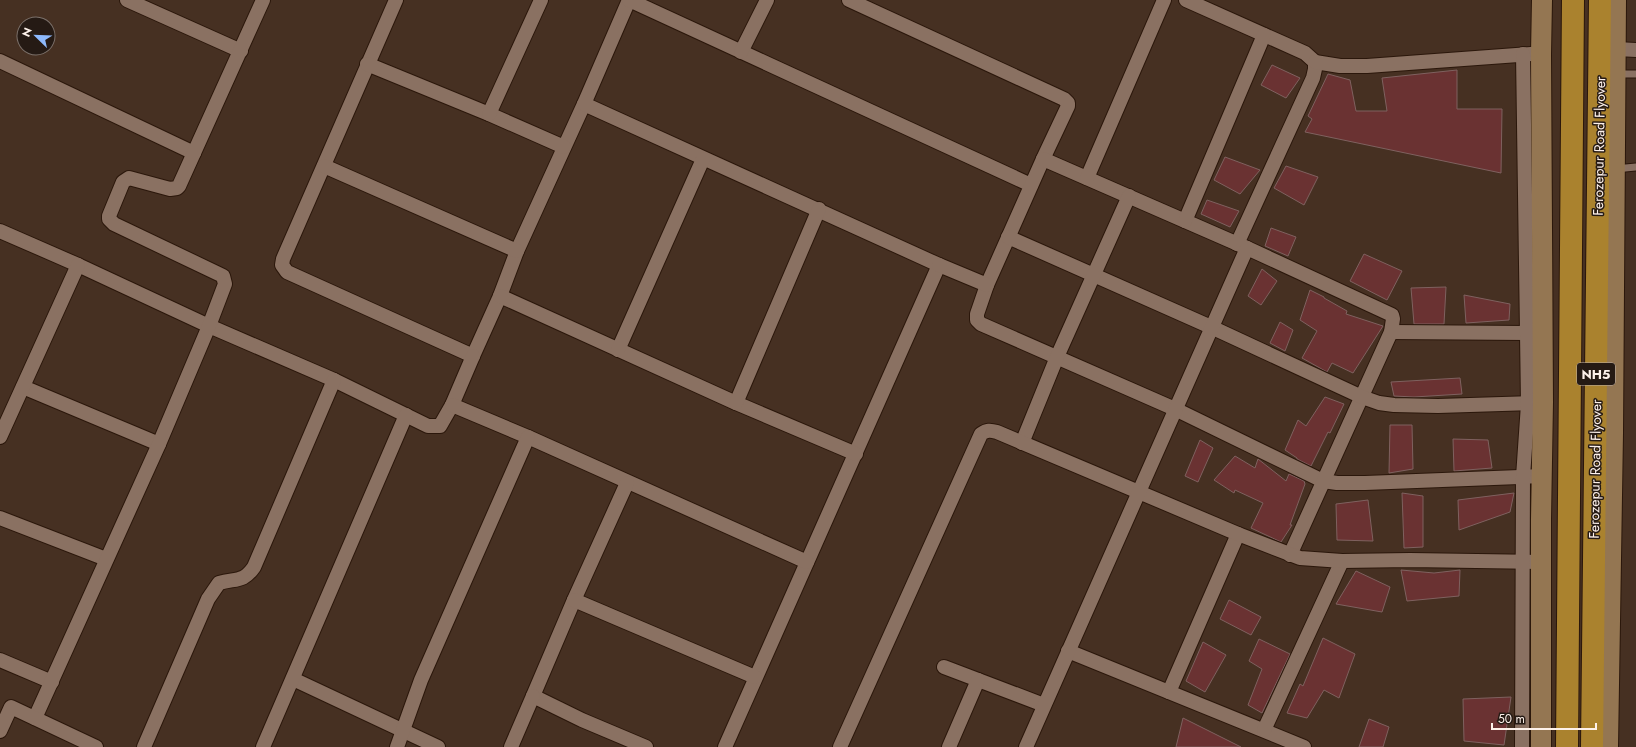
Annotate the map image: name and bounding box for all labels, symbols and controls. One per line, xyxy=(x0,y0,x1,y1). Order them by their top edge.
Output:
north arrow xyxy=(16,16,56,56)
text: N xyxy=(18,25,36,39)
street label: Ferozepur Road Flyover xyxy=(1588,76,1610,216)
road number: NH5 xyxy=(1577,363,1615,385)
street label: Ferozepur Road Flyover xyxy=(1584,399,1606,539)
scale bar xyxy=(1492,705,1596,731)
text: 50 m xyxy=(1498,710,1525,728)

